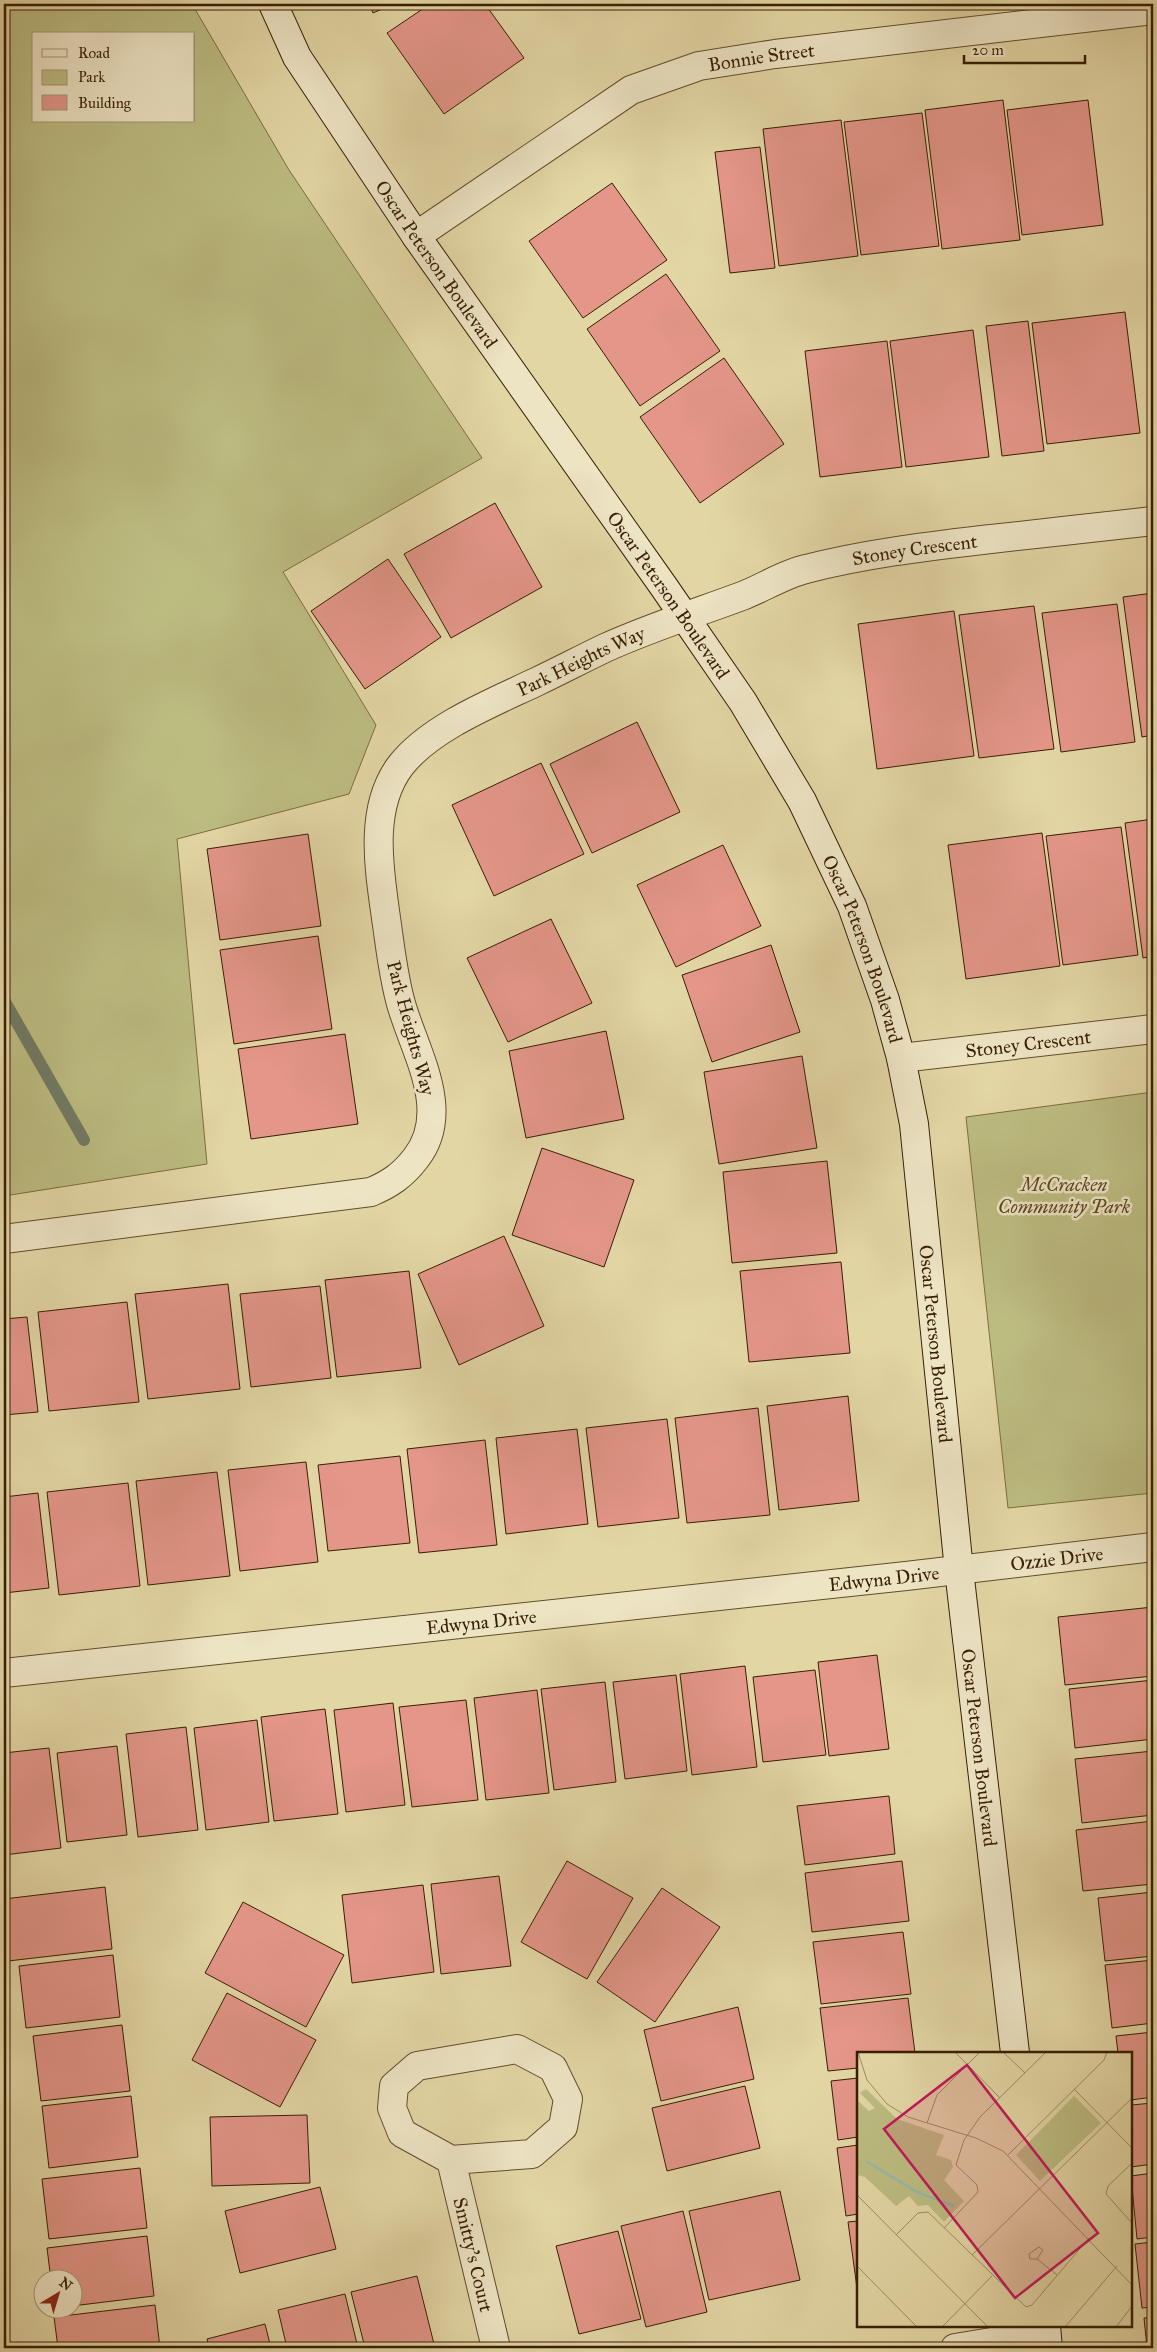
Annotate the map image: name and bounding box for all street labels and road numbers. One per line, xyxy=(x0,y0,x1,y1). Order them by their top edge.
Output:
street label: Bonnie Street xyxy=(706,38,816,76)
street label: Oscar Peterson Boulevard xyxy=(371,176,503,353)
street label: Oscar Peterson Boulevard xyxy=(602,507,735,683)
street label: Stoney Crescent xyxy=(850,529,979,570)
street label: Park Heights Way xyxy=(513,621,649,701)
street label: Oscar Peterson Boulevard xyxy=(818,851,908,1046)
street label: Park Heights Way xyxy=(381,958,440,1099)
street label: Stoney Crescent xyxy=(964,1025,1092,1062)
street label: Oscar Peterson Boulevard xyxy=(915,1244,958,1444)
street label: Ozzie Drive xyxy=(1009,1541,1104,1575)
street label: Edwyna Drive xyxy=(828,1561,940,1596)
street label: Edwyna Drive xyxy=(425,1604,538,1639)
street label: Oscar Peterson Boulevard xyxy=(957,1647,1003,1848)
street label: Smitty's Court xyxy=(449,2195,499,2314)

